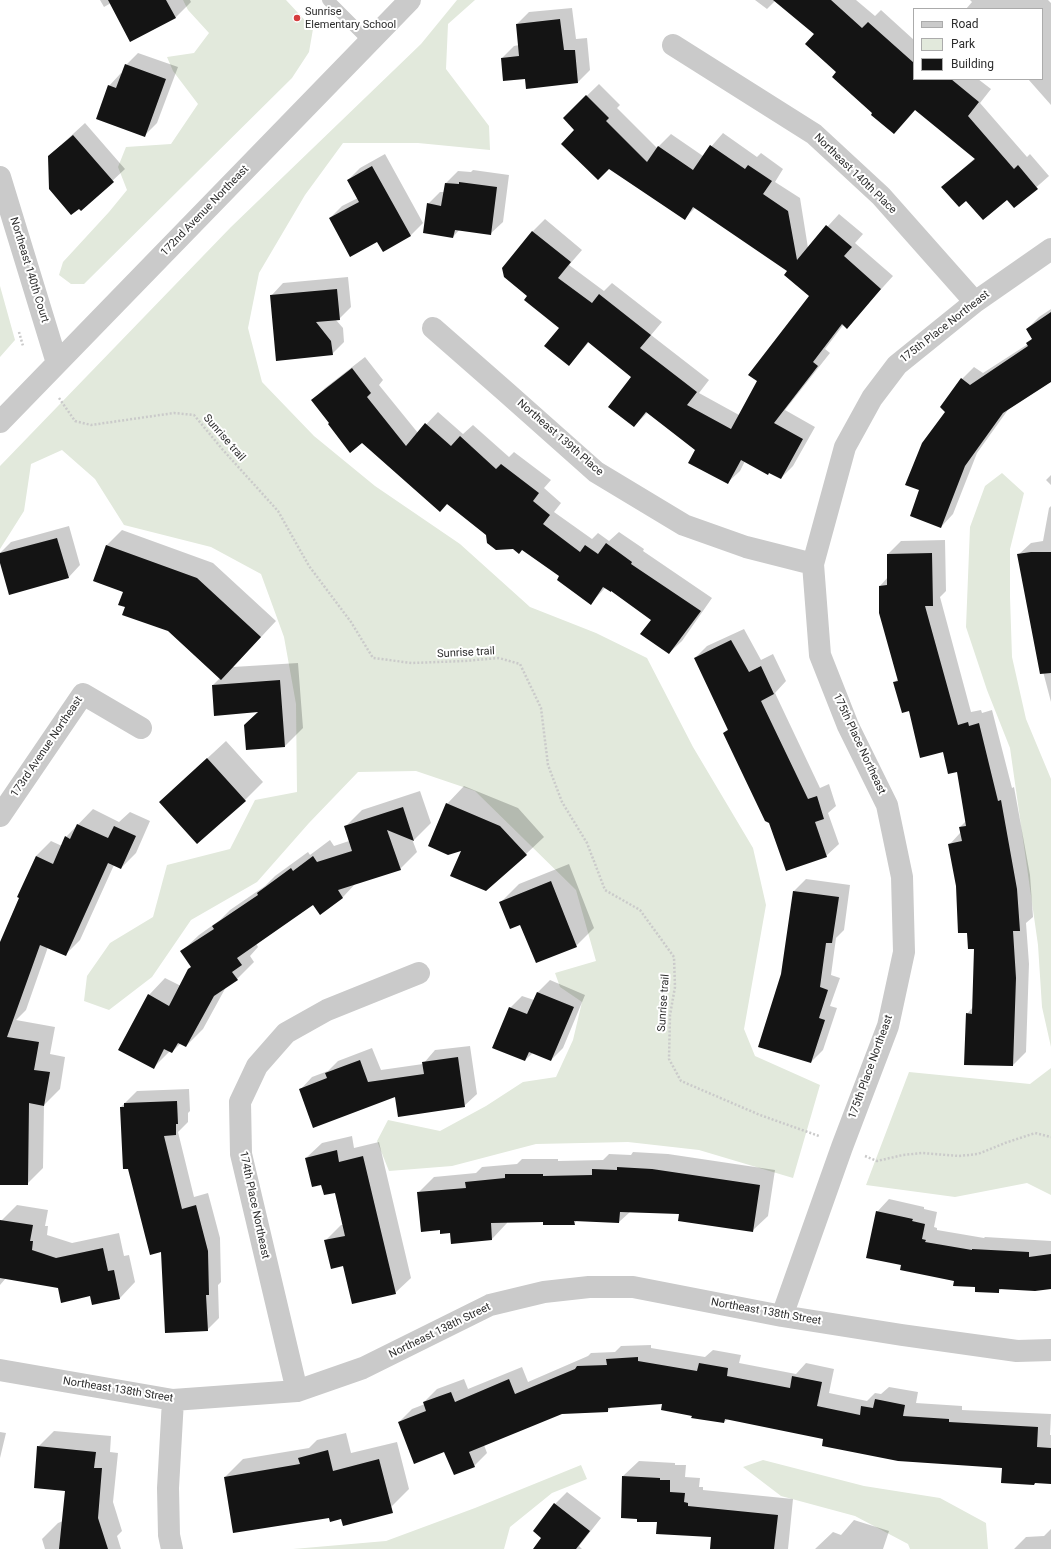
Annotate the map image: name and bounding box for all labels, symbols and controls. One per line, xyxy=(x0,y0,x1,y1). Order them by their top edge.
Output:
place label: Sunrise Elementary School xyxy=(305,5,396,31)
legend xyxy=(913,8,1043,80)
marker: Sunrise Elementary School xyxy=(292,13,302,23)
text: Road xyxy=(951,17,979,31)
text: Park xyxy=(951,37,975,51)
text: Building xyxy=(951,57,994,71)
street label: Northeast 140th Place xyxy=(811,131,899,217)
street label: 172nd Avenue Northeast xyxy=(158,163,252,259)
street label: Northeast 140th Court xyxy=(7,216,51,324)
street label: 175th Place Northeast xyxy=(898,288,992,366)
street label: Northeast 139th Place xyxy=(514,397,606,479)
street label: Sunrise trail xyxy=(200,412,248,464)
street label: Sunrise trail xyxy=(437,645,495,661)
street label: 175th Place Northeast xyxy=(830,691,888,797)
street label: 173rd Avenue Northeast xyxy=(8,694,86,800)
street label: Sunrise trail xyxy=(655,974,673,1032)
street label: 175th Place Northeast xyxy=(846,1013,896,1121)
street label: 174th Place Northeast xyxy=(236,1150,272,1260)
street label: Northeast 138th Street xyxy=(710,1296,822,1328)
street label: Northeast 138th Street xyxy=(387,1301,493,1361)
street label: Northeast 138th Street xyxy=(62,1375,174,1405)

